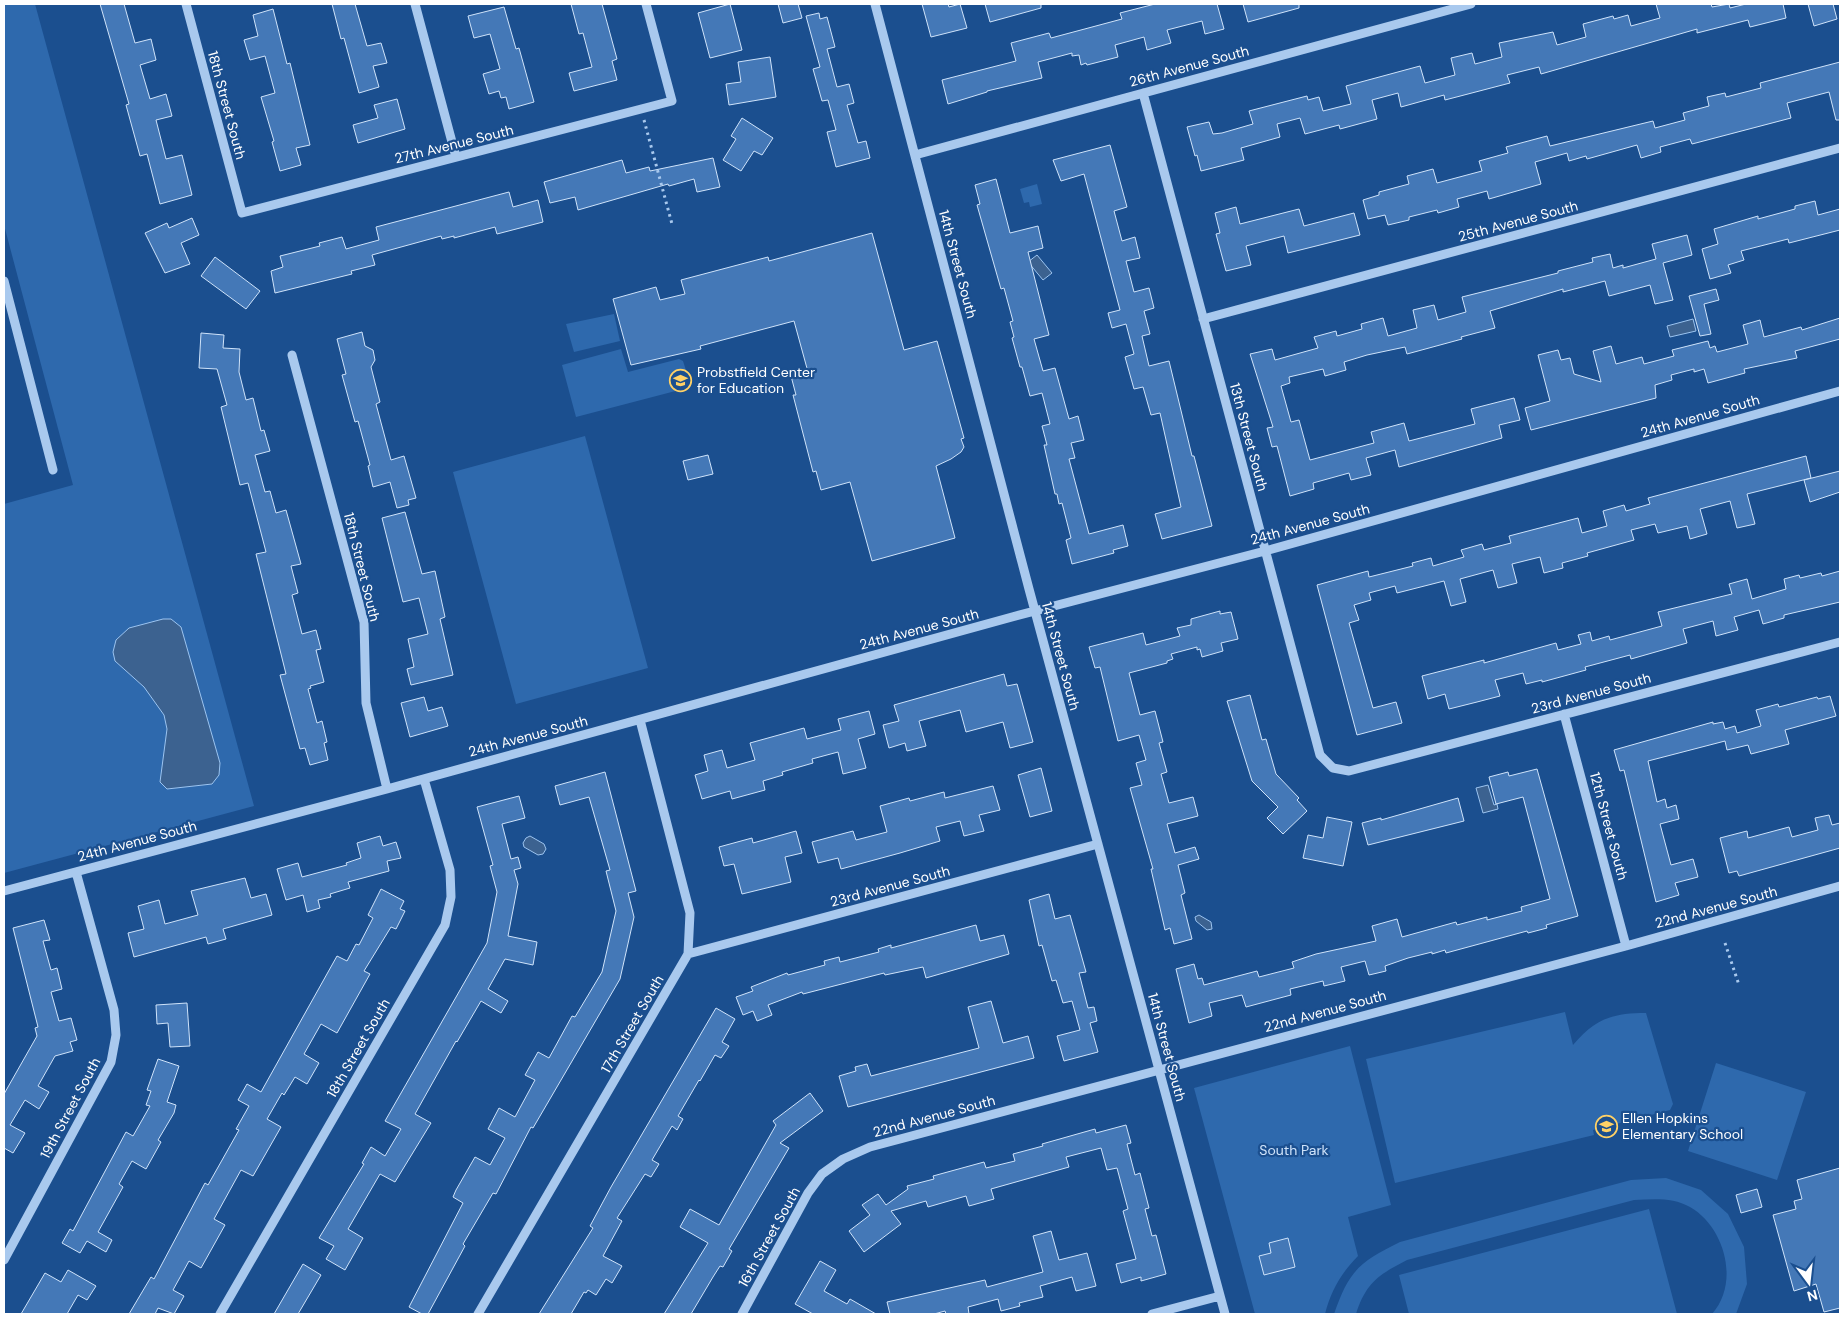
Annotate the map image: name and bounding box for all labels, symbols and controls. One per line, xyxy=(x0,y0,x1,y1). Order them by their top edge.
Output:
street label: 26th Avenue South xyxy=(1127,41,1251,91)
street label: 18th Street South xyxy=(204,49,250,161)
street label: 27th Avenue South xyxy=(393,121,515,167)
street label: 25th Avenue South xyxy=(1456,196,1580,246)
street label: 14th Street South xyxy=(935,208,981,320)
place label: Probstfield Center for Education xyxy=(697,363,815,397)
school or university icon: Probstfield Center for Education xyxy=(669,368,693,392)
street label: 13th Street South xyxy=(1226,381,1272,493)
street label: 24th Avenue South xyxy=(1638,390,1762,442)
street label: 24th Avenue South xyxy=(1248,499,1372,549)
street label: 18th Street South xyxy=(340,511,384,623)
street label: 14th Street South xyxy=(1038,600,1084,712)
street label: 24th Avenue South xyxy=(857,604,981,654)
street label: 23rd Avenue South xyxy=(1529,668,1653,718)
street label: 24th Avenue South xyxy=(466,711,590,761)
street label: 12th Street South xyxy=(1586,770,1632,882)
street label: 24th Avenue South xyxy=(75,816,199,866)
street label: 23rd Avenue South xyxy=(828,861,952,911)
street label: 22nd Avenue South xyxy=(1653,882,1779,932)
street label: 17th Street South xyxy=(597,972,667,1076)
street label: 22nd Avenue South xyxy=(1262,986,1388,1036)
street label: 14th Street South xyxy=(1144,991,1190,1103)
street label: 18th Street South xyxy=(322,995,394,1101)
street label: 19th Street South xyxy=(36,1054,104,1162)
street label: 22nd Avenue South xyxy=(871,1091,997,1141)
place label: Ellen Hopkins Elementary School xyxy=(1622,1109,1743,1143)
school or university icon: Ellen Hopkins Elementary School xyxy=(1594,1114,1618,1138)
park label: South Park xyxy=(1259,1141,1329,1159)
street label: 16th Street South xyxy=(734,1184,804,1290)
north arrow xyxy=(1784,1258,1834,1308)
text: N xyxy=(1805,1286,1820,1306)

